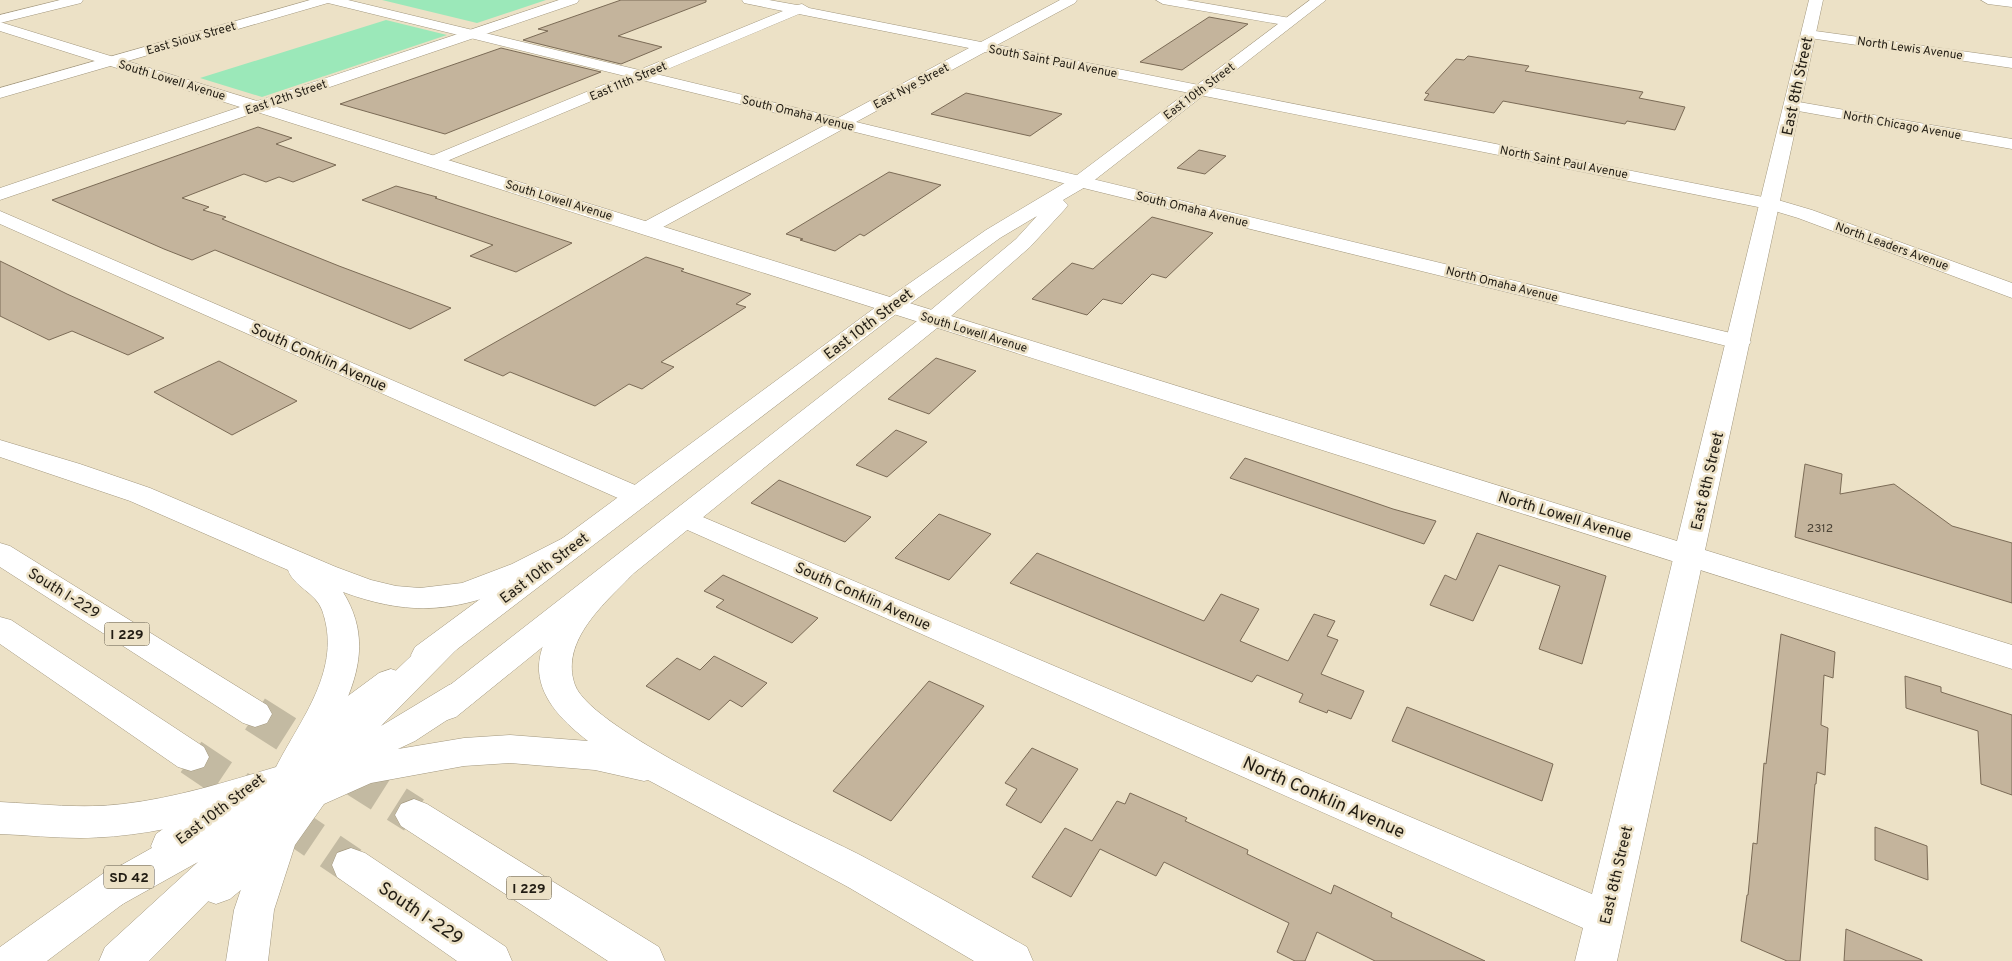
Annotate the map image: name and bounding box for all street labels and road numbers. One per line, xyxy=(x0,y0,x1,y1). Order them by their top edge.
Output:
street label: East Sioux Street xyxy=(145,19,238,59)
street label: North Lewis Avenue xyxy=(1856,34,1964,64)
street label: East 8th Street xyxy=(1779,35,1818,137)
street label: South Saint Paul Avenue xyxy=(987,42,1119,82)
street label: South Lowell Avenue xyxy=(116,57,227,105)
street label: East 11th Street xyxy=(587,59,669,105)
street label: East Nye Street xyxy=(871,60,952,114)
street label: East 10th Street xyxy=(1161,60,1239,124)
street label: East 12th Street xyxy=(244,77,329,119)
street label: South Omaha Avenue xyxy=(740,92,856,136)
street label: North Chicago Avenue xyxy=(1842,108,1962,144)
street label: North Saint Paul Avenue xyxy=(1498,143,1629,183)
street label: South Lowell Avenue xyxy=(503,177,614,225)
street label: South Omaha Avenue xyxy=(1134,188,1250,232)
street label: North Leaders Avenue xyxy=(1833,219,1951,275)
street label: North Omaha Avenue xyxy=(1444,263,1559,307)
street label: East 10th Street xyxy=(821,285,917,365)
street label: South Lowell Avenue xyxy=(918,309,1029,357)
street label: South Conklin Avenue xyxy=(248,320,389,397)
street label: East 8th Street xyxy=(1688,430,1729,532)
street label: North Lowell Avenue xyxy=(1496,488,1634,547)
street label: East 10th Street xyxy=(497,529,593,609)
street label: South Conklin Avenue xyxy=(792,559,933,636)
street label: South I-229 xyxy=(24,565,103,624)
road number: I 229 xyxy=(104,622,150,646)
street label: North Conklin Avenue xyxy=(1239,752,1408,845)
street label: East 10th Street xyxy=(173,770,269,850)
street label: East 8th Street xyxy=(1597,824,1638,926)
road number: SD 42 xyxy=(104,866,154,889)
road number: I 229 xyxy=(506,876,552,900)
street label: South I-229 xyxy=(373,878,467,951)

